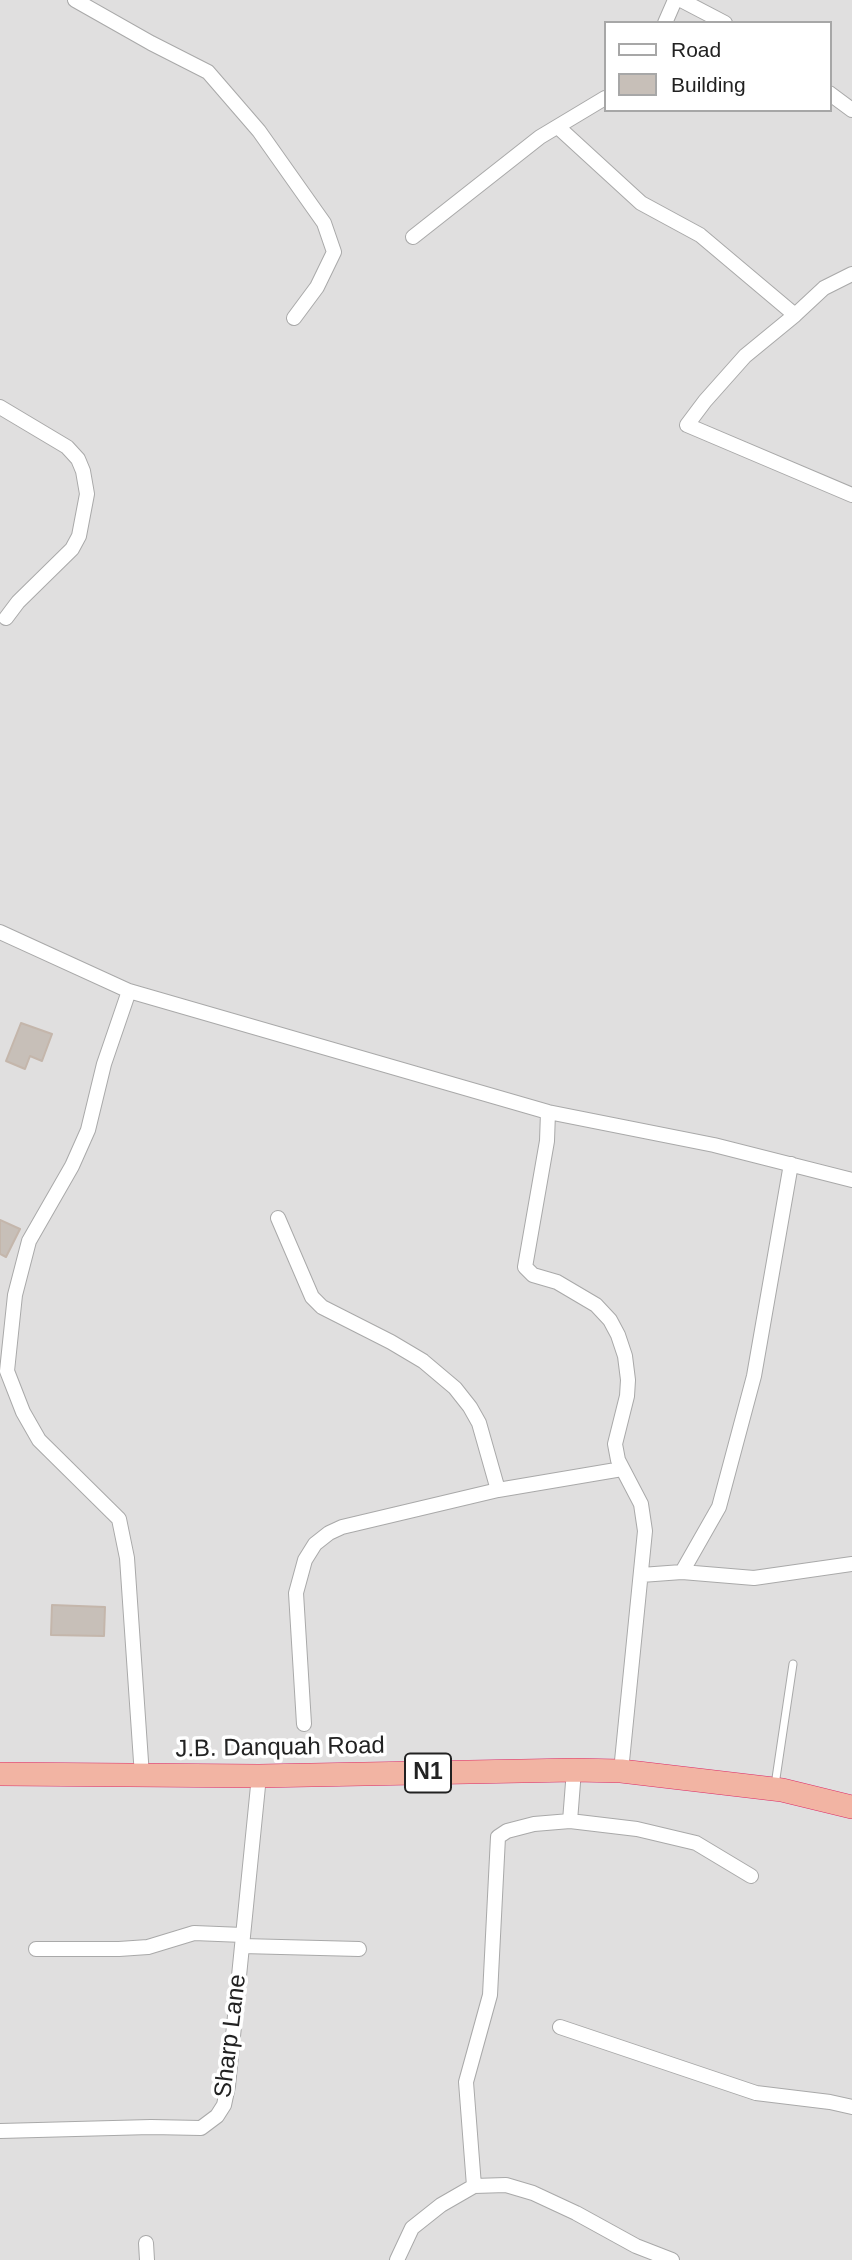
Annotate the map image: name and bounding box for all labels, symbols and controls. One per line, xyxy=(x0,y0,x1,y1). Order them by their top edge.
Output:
legend xyxy=(604,21,831,112)
text: Road xyxy=(671,38,721,61)
text: Building xyxy=(671,73,746,96)
street label: J.B. Danquah Road xyxy=(175,1732,385,1764)
road number: N1 xyxy=(405,1754,451,1792)
street label: Sharp Lane xyxy=(209,1973,253,2099)

